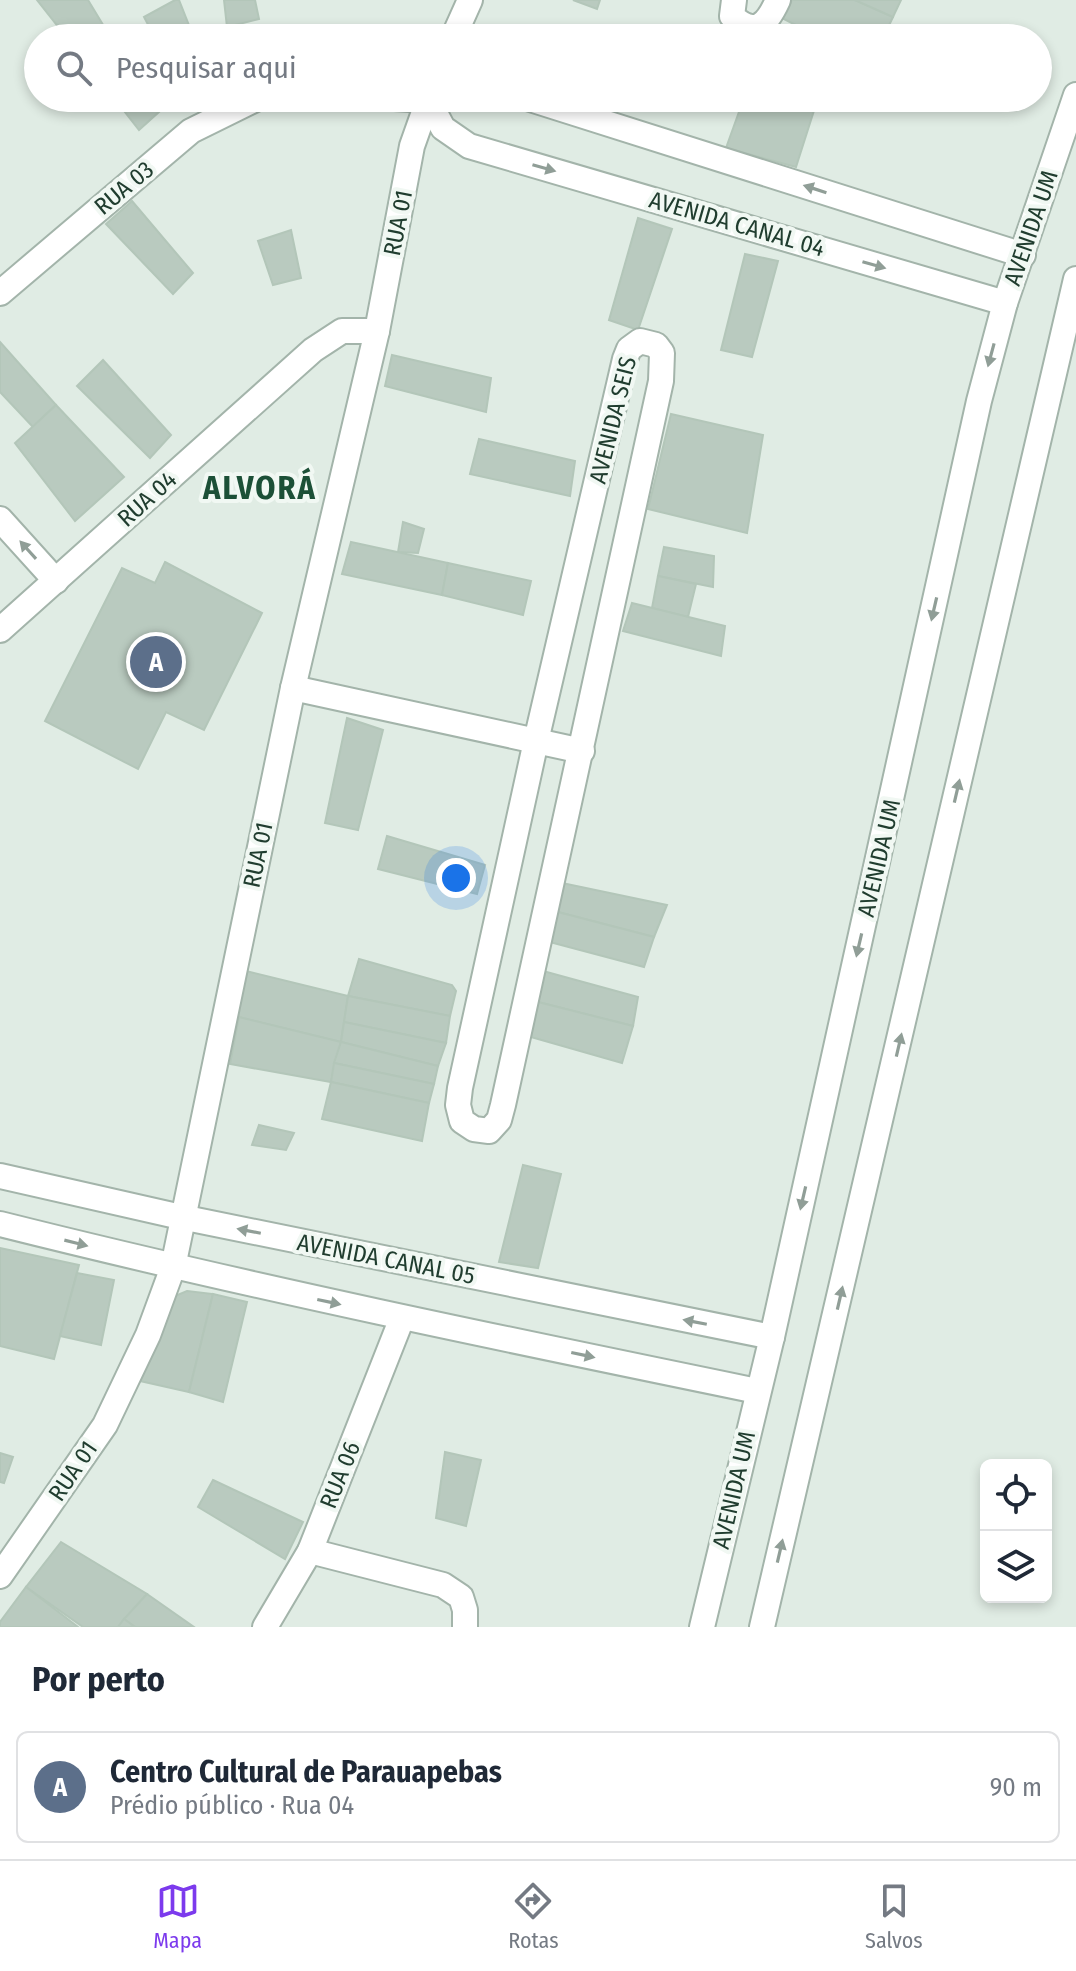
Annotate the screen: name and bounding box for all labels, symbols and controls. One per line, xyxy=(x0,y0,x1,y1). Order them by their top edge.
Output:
search box xyxy=(24,24,1052,112)
icon: search xyxy=(52,46,96,90)
text: Pesquisar aqui xyxy=(116,50,297,86)
street label: RUA 03 xyxy=(89,155,159,221)
one-way arrow xyxy=(533,162,557,175)
street label: AVENIDA UM xyxy=(998,167,1064,289)
one-way arrow xyxy=(803,183,827,195)
street label: AVENIDA CANAL 04 xyxy=(646,186,828,262)
street label: RUA 01 xyxy=(378,188,418,258)
one-way arrow xyxy=(863,259,887,272)
one-way arrow xyxy=(985,343,997,368)
street label: AVENIDA SEIS xyxy=(584,354,642,486)
street label: RUA 04 xyxy=(112,465,182,533)
district label: ALVORÁ xyxy=(202,467,317,507)
one-way arrow xyxy=(20,540,37,560)
one-way arrow xyxy=(927,596,940,621)
pin: A xyxy=(130,632,182,692)
one-way arrow xyxy=(952,779,964,804)
street label: AVENIDA UM xyxy=(852,797,906,919)
street label: RUA 01 xyxy=(237,820,279,890)
your location xyxy=(436,858,476,898)
one-way arrow xyxy=(852,932,865,957)
one-way arrow xyxy=(893,1032,906,1057)
one-way arrow xyxy=(796,1186,809,1211)
one-way arrow xyxy=(236,1224,261,1237)
street label: AVENIDA CANAL 05 xyxy=(295,1228,477,1290)
one-way arrow xyxy=(63,1238,88,1250)
one-way arrow xyxy=(834,1285,847,1310)
one-way arrow xyxy=(317,1296,342,1309)
one-way arrow xyxy=(683,1315,708,1327)
one-way arrow xyxy=(571,1350,596,1362)
street label: AVENIDA UM xyxy=(707,1429,761,1551)
street label: RUA 01 xyxy=(43,1436,103,1506)
street label: RUA 06 xyxy=(314,1438,366,1512)
map controls xyxy=(980,1459,1052,1603)
button: locate xyxy=(980,1459,1052,1531)
button: layers xyxy=(980,1531,1052,1603)
one-way arrow xyxy=(775,1538,787,1563)
text: Por perto xyxy=(32,1659,165,1700)
text: Centro Cultural de Parauapebas xyxy=(110,1754,502,1790)
text: A xyxy=(53,1772,67,1803)
text: 90 m xyxy=(990,1772,1042,1803)
text: Prédio público · Rua 04 xyxy=(110,1790,354,1821)
tab: Mapa xyxy=(153,1879,202,1954)
tab: Rotas xyxy=(508,1879,559,1954)
tab: Salvos xyxy=(865,1879,923,1954)

